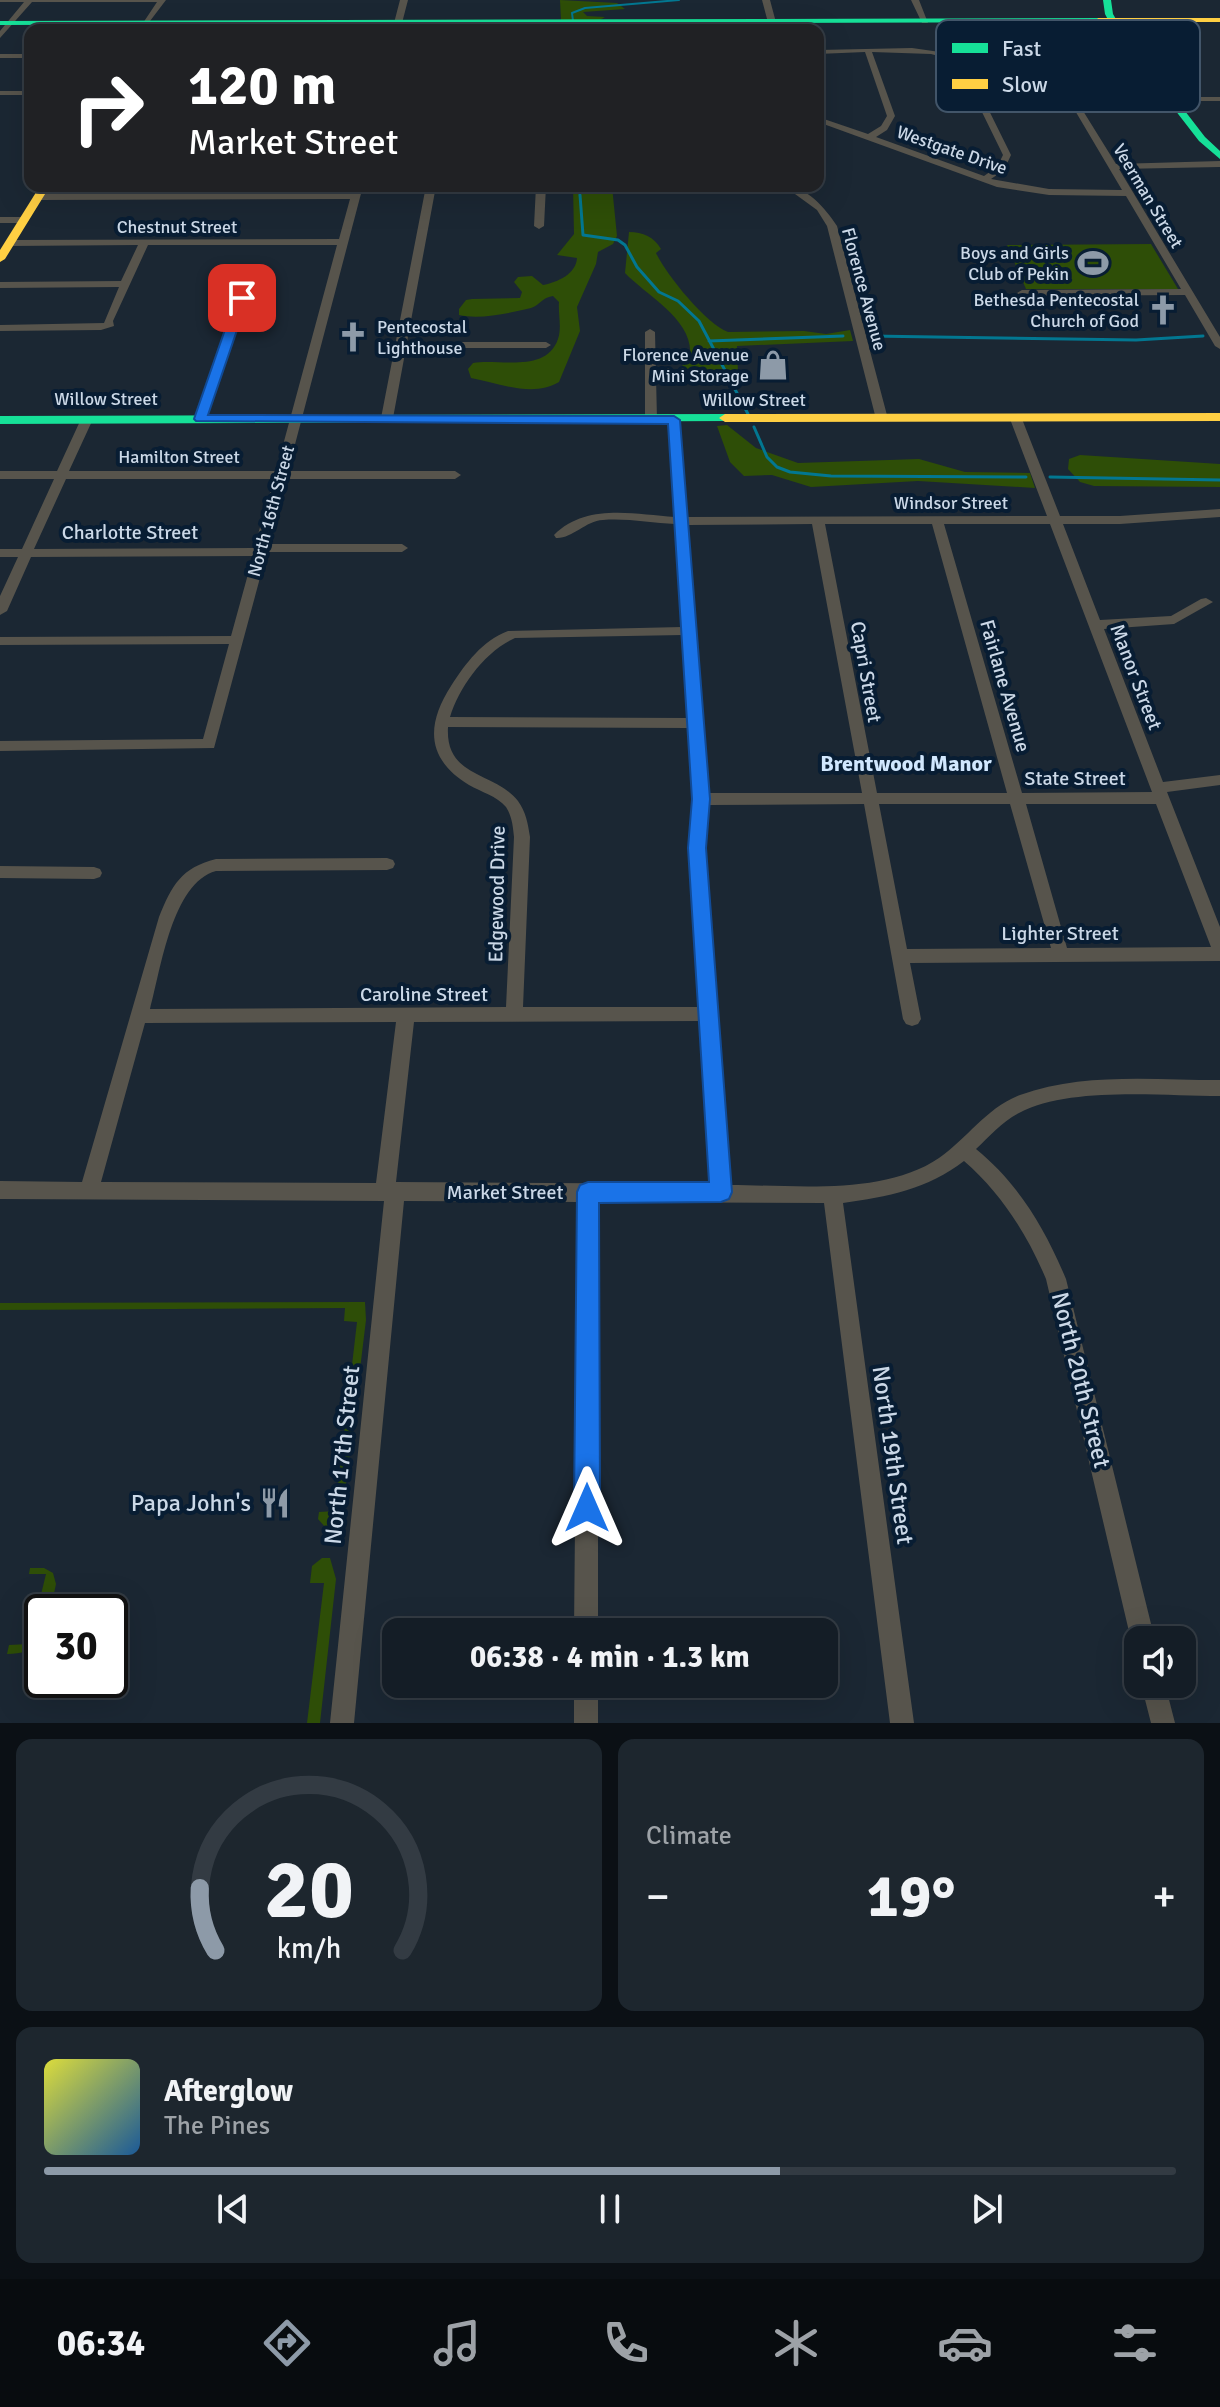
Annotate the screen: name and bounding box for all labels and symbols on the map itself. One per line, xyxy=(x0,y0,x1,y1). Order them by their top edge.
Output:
legend xyxy=(936,20,1200,112)
text: Fast xyxy=(1002,35,1042,62)
text: Slow xyxy=(1002,71,1048,98)
street label: Westgate Drive xyxy=(894,121,1010,179)
street label: Veerman Street xyxy=(1108,140,1188,252)
street label: Chestnut Street xyxy=(117,216,237,238)
street label: Florence Avenue xyxy=(837,225,891,353)
place label: Boys and Girls Club of Pekin xyxy=(960,242,1069,285)
sports icon: Boys and Girls Club of Pekin xyxy=(1076,246,1110,280)
pin xyxy=(208,264,276,332)
place label: Bethesda Pentecostal Church of God xyxy=(973,289,1139,332)
church icon: Bethesda Pentecostal Church of God xyxy=(1146,293,1180,327)
place label: Pentecostal Lighthouse xyxy=(377,316,467,359)
church icon: Pentecostal Lighthouse xyxy=(336,320,370,354)
place label: Florence Avenue Mini Storage xyxy=(622,344,749,387)
shop icon: Florence Avenue Mini Storage xyxy=(756,348,790,382)
street label: Willow Street xyxy=(54,388,158,410)
street label: Willow Street xyxy=(702,389,806,411)
street label: North 16th Street xyxy=(243,443,299,579)
street label: Hamilton Street xyxy=(118,446,240,468)
street label: Windsor Street xyxy=(894,492,1008,514)
street label: Charlotte Street xyxy=(62,520,198,545)
street label: Fairlane Avenue xyxy=(974,617,1036,755)
street label: Capri Street xyxy=(845,619,887,725)
street label: Manor Street xyxy=(1104,620,1168,734)
district label: Brentwood Manor xyxy=(820,750,992,777)
street label: State Street xyxy=(1024,766,1126,791)
street label: Edgewood Drive xyxy=(483,825,511,963)
street label: Lighter Street xyxy=(1001,921,1119,946)
street label: Caroline Street xyxy=(360,982,488,1007)
street label: Market Street xyxy=(447,1180,563,1205)
street label: North 20th Street xyxy=(1045,1289,1117,1471)
street label: North 17th Street xyxy=(318,1364,366,1546)
street label: North 19th Street xyxy=(866,1364,920,1546)
position arrow xyxy=(545,1466,629,1550)
restaurant icon: Papa John's xyxy=(258,1486,292,1520)
place label: Papa John's xyxy=(131,1488,251,1518)
speed limit sign: 30 xyxy=(24,1594,128,1698)

